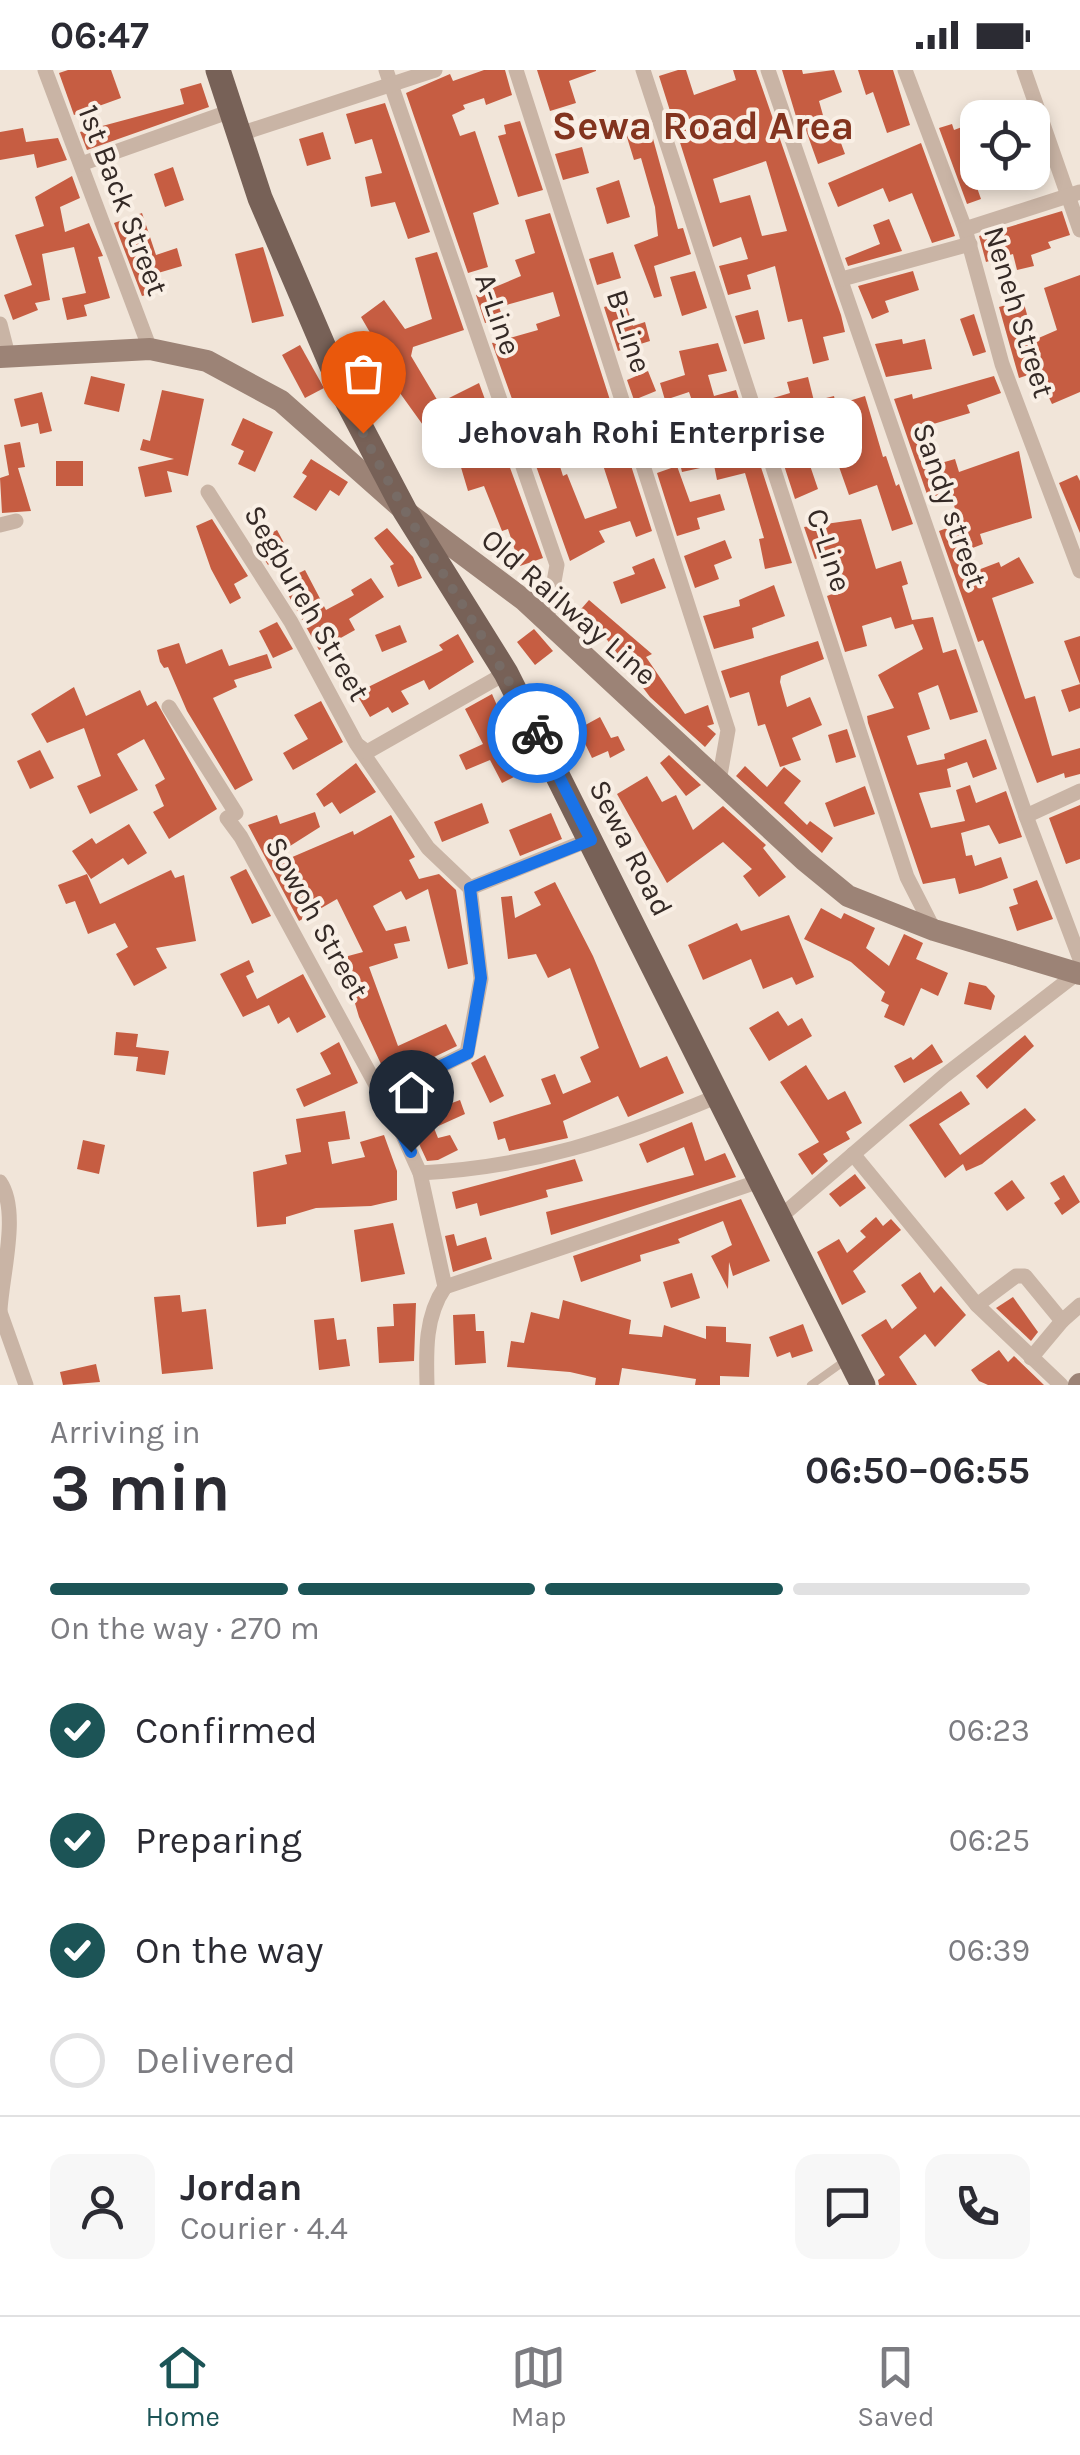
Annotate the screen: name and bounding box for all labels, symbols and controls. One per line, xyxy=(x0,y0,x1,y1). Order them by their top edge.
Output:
text: 06:47 xyxy=(50,13,149,58)
street label: 1st Back Street xyxy=(70,100,176,300)
map controls xyxy=(960,100,1050,190)
button: locate xyxy=(960,100,1050,190)
district label: Sewa Road Area xyxy=(552,102,854,149)
street label: Neneh Street xyxy=(976,222,1062,402)
street label: A-Line xyxy=(467,268,529,360)
street label: B-Line xyxy=(599,285,659,377)
pin xyxy=(321,331,406,434)
icon: bag xyxy=(336,346,391,401)
callout: Jehovah Rohi Enterprise xyxy=(423,398,863,468)
text: Jehovah Rohi Enterprise xyxy=(458,414,826,451)
street label: Sandy street xyxy=(905,418,995,592)
street label: Segbureh Street xyxy=(236,499,378,707)
street label: C-Line xyxy=(799,504,859,596)
street label: Old Railway Line xyxy=(474,521,664,693)
courier xyxy=(487,683,587,783)
icon: bike xyxy=(510,706,565,761)
street label: Sewa Road xyxy=(581,774,681,922)
street label: Sowoh Street xyxy=(258,830,376,1006)
pin xyxy=(369,1050,454,1153)
icon: home xyxy=(384,1065,439,1120)
text: Arriving in xyxy=(50,1414,201,1451)
text: 06:50–06:55 xyxy=(805,1448,1030,1493)
text: 3 min xyxy=(50,1450,230,1526)
text: On the way · 270 m xyxy=(50,1610,320,1647)
icon: check xyxy=(50,1703,105,1758)
text: Confirmed xyxy=(135,1708,318,1753)
text: 06:23 xyxy=(948,1712,1030,1749)
icon: check xyxy=(50,1813,105,1868)
text: Preparing xyxy=(135,1818,302,1863)
text: 06:25 xyxy=(949,1822,1030,1859)
icon: check xyxy=(50,1923,105,1978)
text: On the way xyxy=(135,1928,323,1973)
text: 06:39 xyxy=(948,1932,1030,1969)
text: Delivered xyxy=(135,2038,296,2083)
button: person xyxy=(50,2154,155,2259)
button: chat xyxy=(795,2154,900,2259)
button: phone xyxy=(925,2154,1030,2259)
text: Jordan xyxy=(180,2165,303,2210)
text: Courier · 4.4 xyxy=(180,2210,348,2247)
tab: Home xyxy=(145,2340,220,2433)
tab: Map xyxy=(511,2340,566,2433)
tab: Saved xyxy=(857,2340,935,2433)

